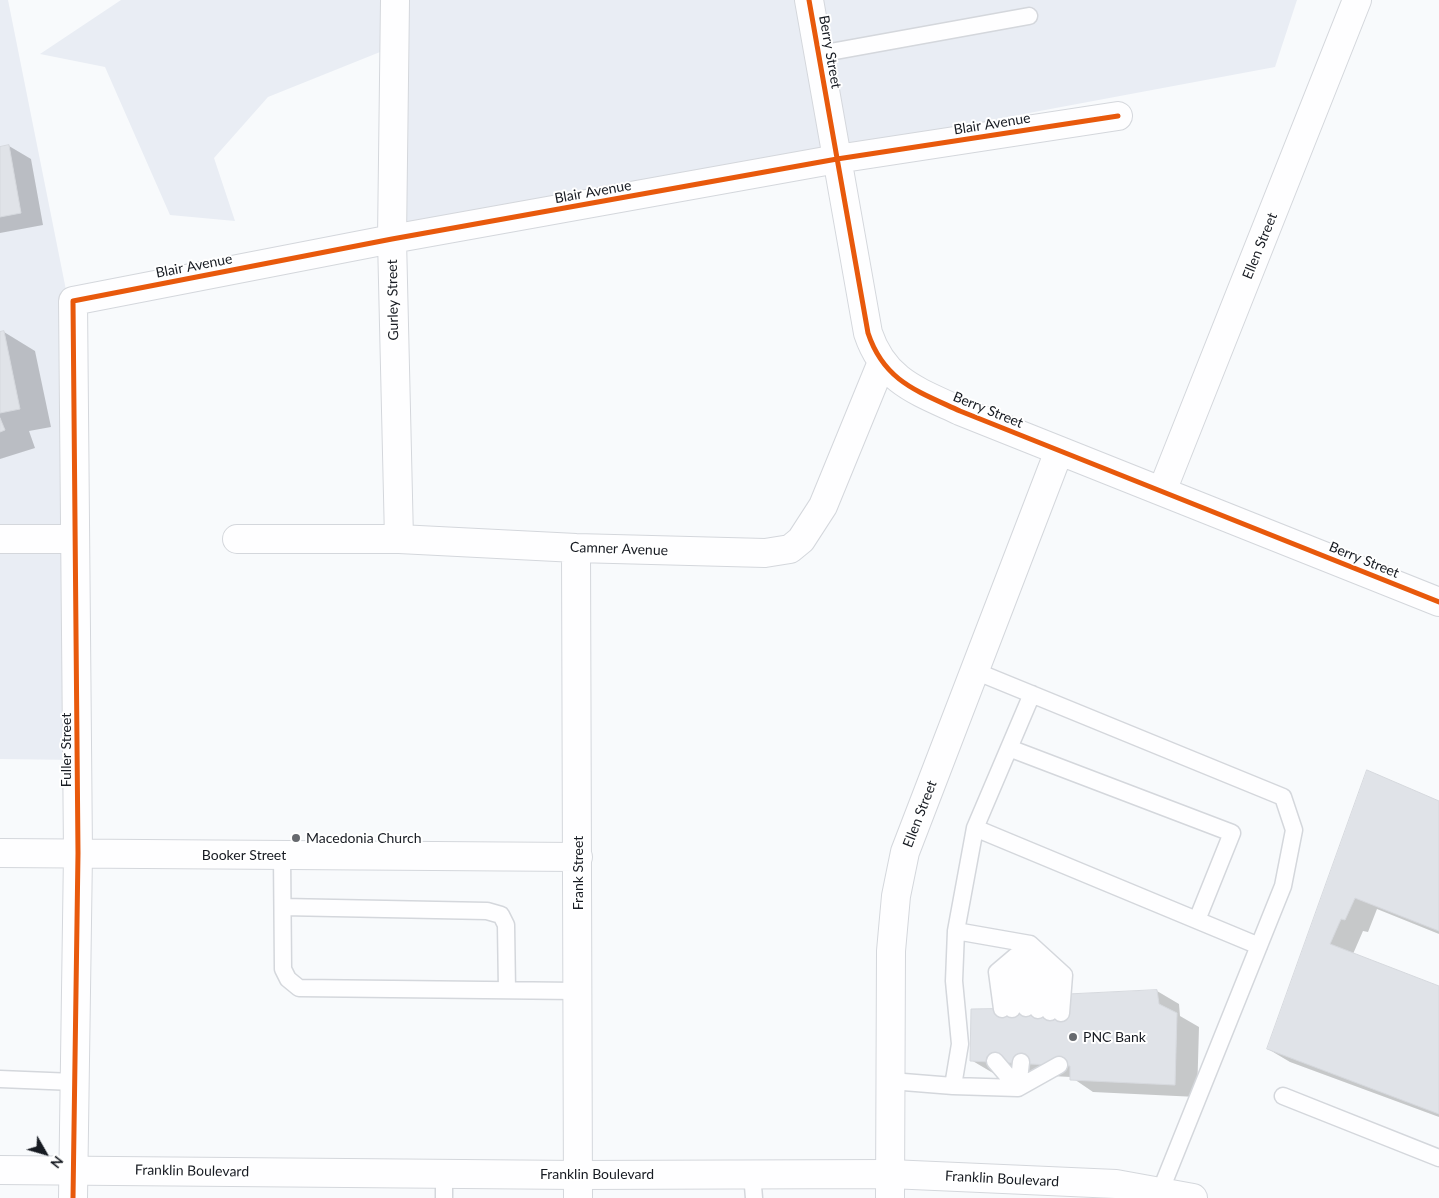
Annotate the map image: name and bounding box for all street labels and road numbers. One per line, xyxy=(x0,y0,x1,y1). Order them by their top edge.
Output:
street label: Berry Street xyxy=(815,14,845,90)
street label: Blair Avenue xyxy=(952,110,1032,138)
street label: Blair Avenue xyxy=(553,177,633,207)
street label: Ellen Street xyxy=(1239,210,1281,282)
street label: Blair Avenue xyxy=(154,250,234,282)
street label: Gurley Street xyxy=(384,259,402,341)
street label: Berry Street xyxy=(950,388,1026,432)
street label: Berry Street xyxy=(1326,538,1402,582)
street label: Camner Avenue xyxy=(570,539,668,559)
street label: Fuller Street xyxy=(58,713,74,787)
street label: Ellen Street xyxy=(900,778,940,850)
street label: Frank Street xyxy=(570,836,586,910)
street label: Booker Street xyxy=(202,847,286,863)
street label: Franklin Boulevard xyxy=(135,1162,249,1180)
street label: Franklin Boulevard xyxy=(540,1166,654,1182)
street label: Franklin Boulevard xyxy=(945,1168,1059,1190)

